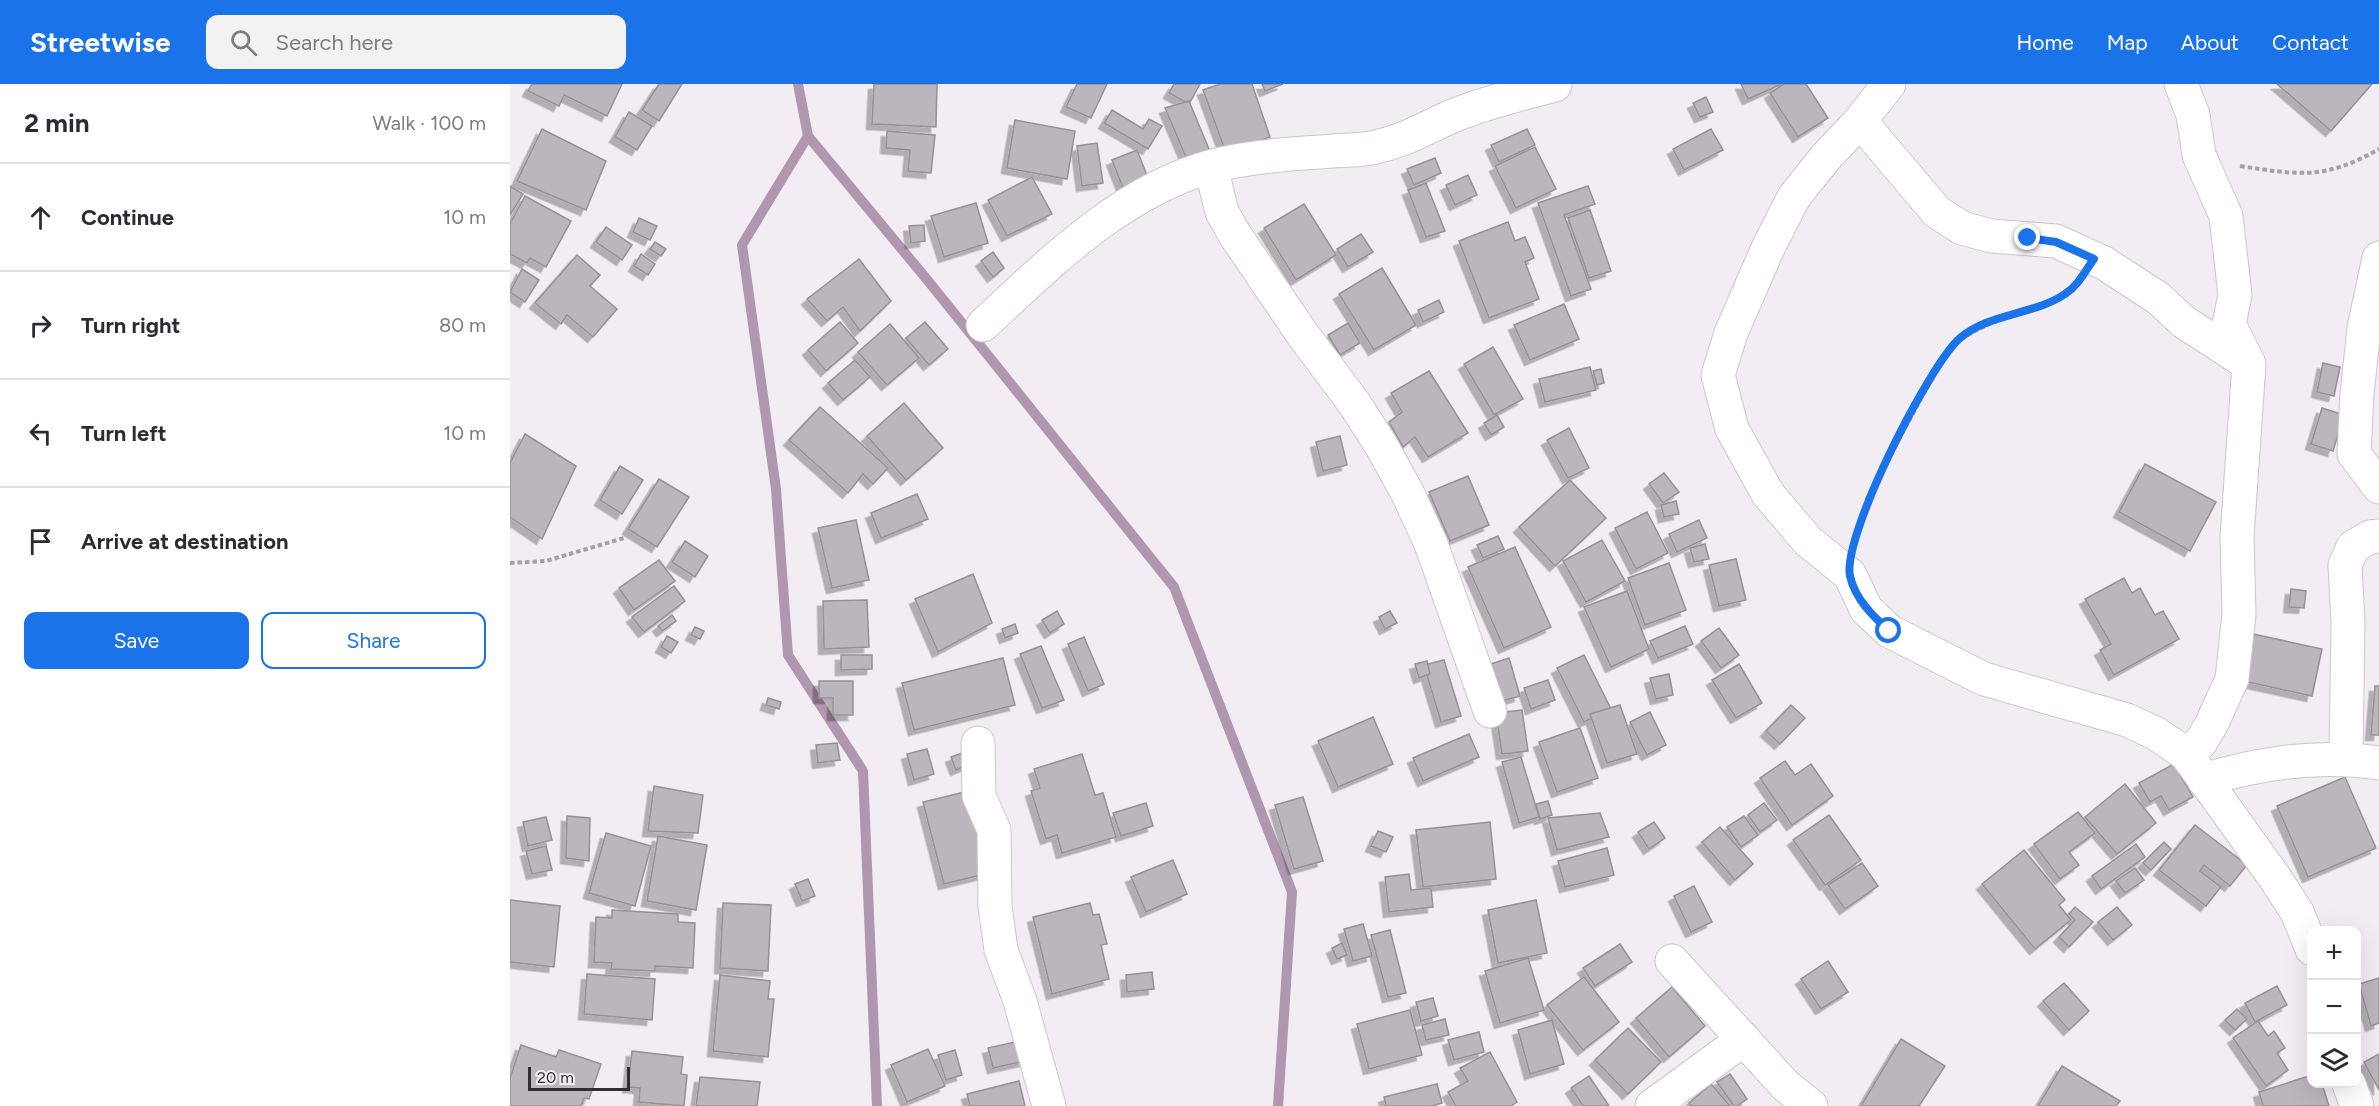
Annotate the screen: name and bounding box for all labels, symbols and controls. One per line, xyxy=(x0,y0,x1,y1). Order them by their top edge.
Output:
search box xyxy=(206,15,626,69)
text: Streetwise xyxy=(30,25,170,59)
icon: search xyxy=(227,26,260,59)
text: Search here xyxy=(275,29,393,56)
text: Home xyxy=(2017,30,2074,55)
text: Map xyxy=(2107,30,2148,55)
text: About xyxy=(2181,30,2239,55)
text: Contact xyxy=(2272,30,2349,55)
text: 2 min xyxy=(24,107,90,139)
text: Walk · 100 m xyxy=(372,111,486,135)
icon: ahead xyxy=(24,201,57,234)
text: Continue xyxy=(81,204,174,231)
text: 10 m xyxy=(443,205,486,229)
route end xyxy=(2014,224,2040,250)
icon: right xyxy=(24,309,57,342)
text: Turn right xyxy=(81,312,180,339)
text: 80 m xyxy=(439,313,486,337)
icon: left xyxy=(24,417,57,450)
text: Turn left xyxy=(81,420,167,447)
text: 10 m xyxy=(443,421,486,445)
icon: arrive xyxy=(24,525,57,558)
text: Arrive at destination xyxy=(81,528,289,555)
button: Save xyxy=(24,612,249,669)
button: Share xyxy=(261,612,486,669)
route start xyxy=(1875,617,1901,643)
map controls xyxy=(2307,926,2361,1088)
button: + xyxy=(2307,926,2361,980)
button: − xyxy=(2307,980,2361,1034)
button: layers xyxy=(2307,1034,2361,1088)
scale bar xyxy=(528,1064,630,1092)
text: 20 m xyxy=(537,1068,574,1087)

